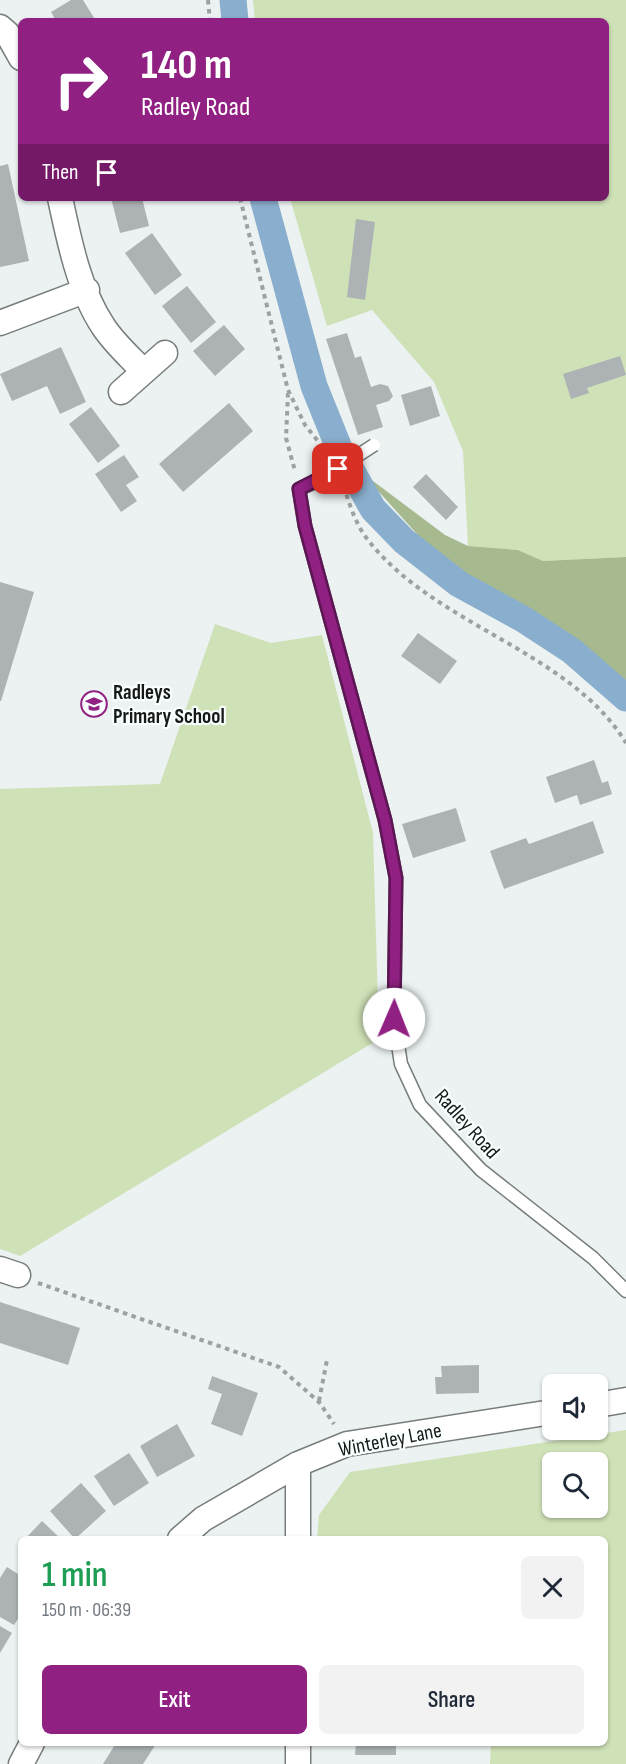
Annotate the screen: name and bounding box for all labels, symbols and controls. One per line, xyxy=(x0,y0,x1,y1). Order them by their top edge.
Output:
text: 140 m xyxy=(141,40,232,91)
icon: right xyxy=(42,42,120,120)
text: Radley Road xyxy=(141,91,250,123)
icon: arrive xyxy=(90,156,123,189)
text: Then xyxy=(42,159,78,186)
pin xyxy=(312,443,363,494)
icon: arrive xyxy=(321,452,354,485)
place label: Radleys Primary School xyxy=(113,680,225,729)
school or university icon: Radleys Primary School xyxy=(79,689,109,719)
position arrow xyxy=(362,987,426,1051)
street label: Radley Road xyxy=(429,1084,505,1164)
map controls xyxy=(542,1374,608,1518)
button: sound xyxy=(542,1374,608,1440)
street label: Winterley Lane xyxy=(336,1418,444,1462)
button: search xyxy=(542,1452,608,1518)
text: 1 min xyxy=(42,1554,107,1597)
button: close xyxy=(521,1556,584,1619)
text: 150 m · 06:39 xyxy=(42,1598,131,1622)
button: Exit xyxy=(42,1665,307,1734)
button: Share xyxy=(319,1665,584,1734)

